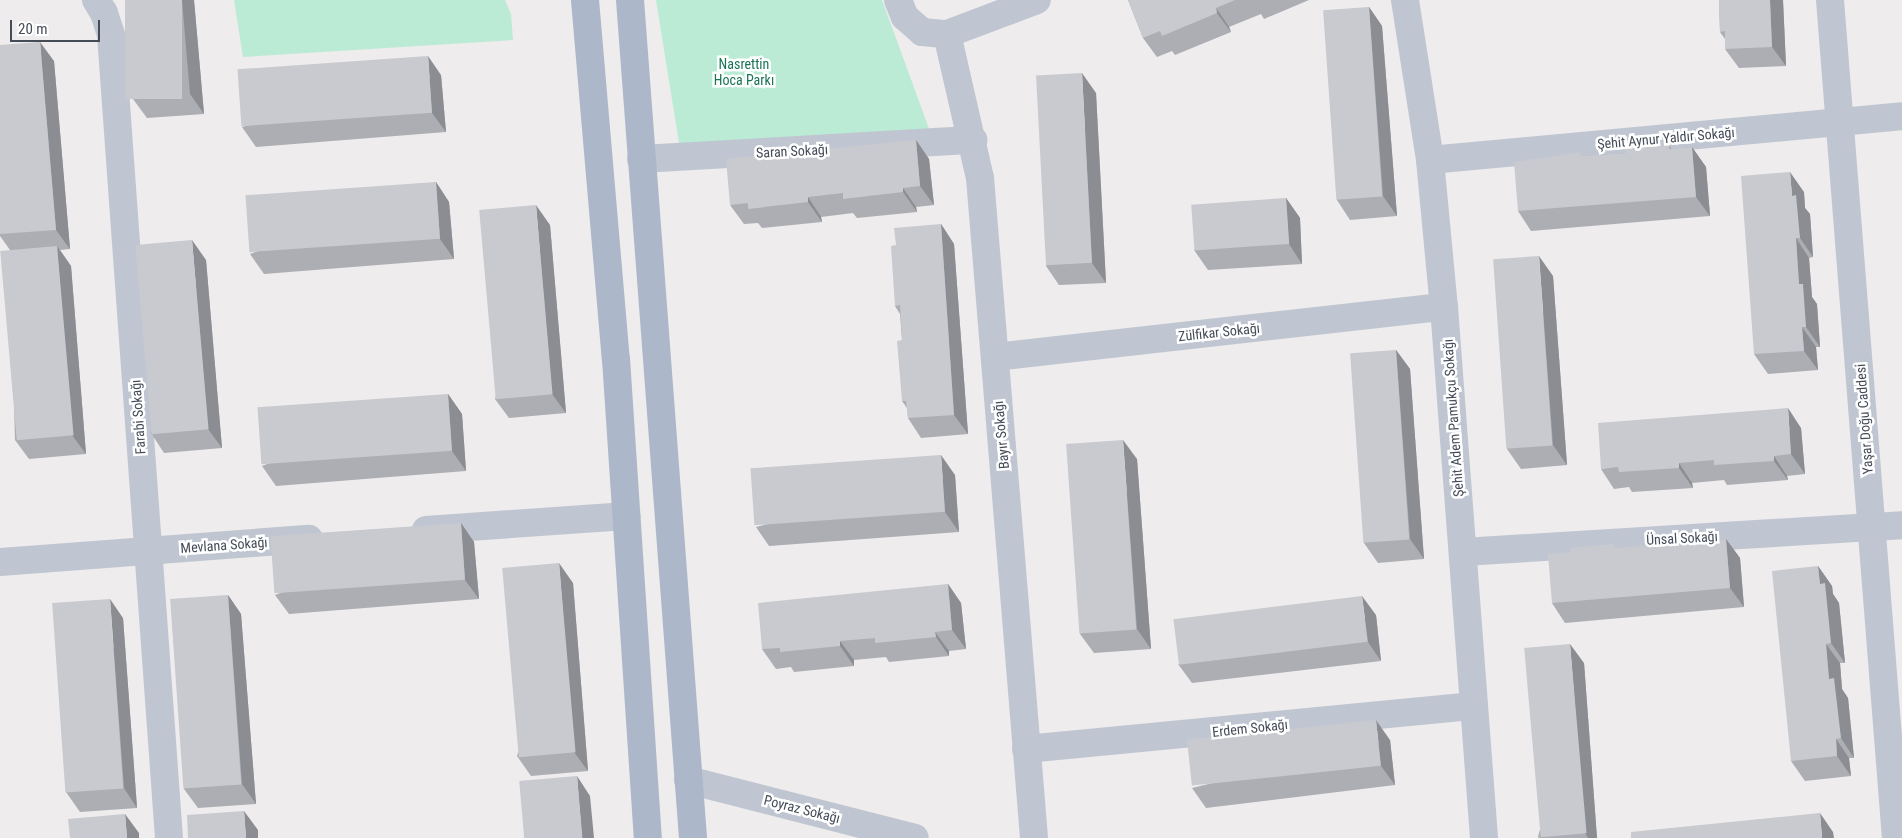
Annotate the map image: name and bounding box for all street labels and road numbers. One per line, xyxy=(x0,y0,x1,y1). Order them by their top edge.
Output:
street label: Şehit Aynur Yaldır Sokağı xyxy=(1597,124,1735,152)
street label: Saran Sokağı xyxy=(756,141,828,161)
street label: Zülfikar Sokağı xyxy=(1177,319,1261,345)
street label: Şehit Adem Pamukçu Sokağı xyxy=(1439,338,1467,498)
street label: Yaşar Doğu Caddesi xyxy=(1852,363,1876,475)
street label: Farabi Sokağı xyxy=(127,379,149,455)
street label: Bayır Sokağı xyxy=(990,400,1012,470)
street label: Ünsal Sokağı xyxy=(1646,528,1718,548)
street label: Mevlana Sokağı xyxy=(180,534,268,556)
street label: Erdem Sokağı xyxy=(1211,716,1289,740)
street label: Poyraz Sokağı xyxy=(762,791,842,827)

